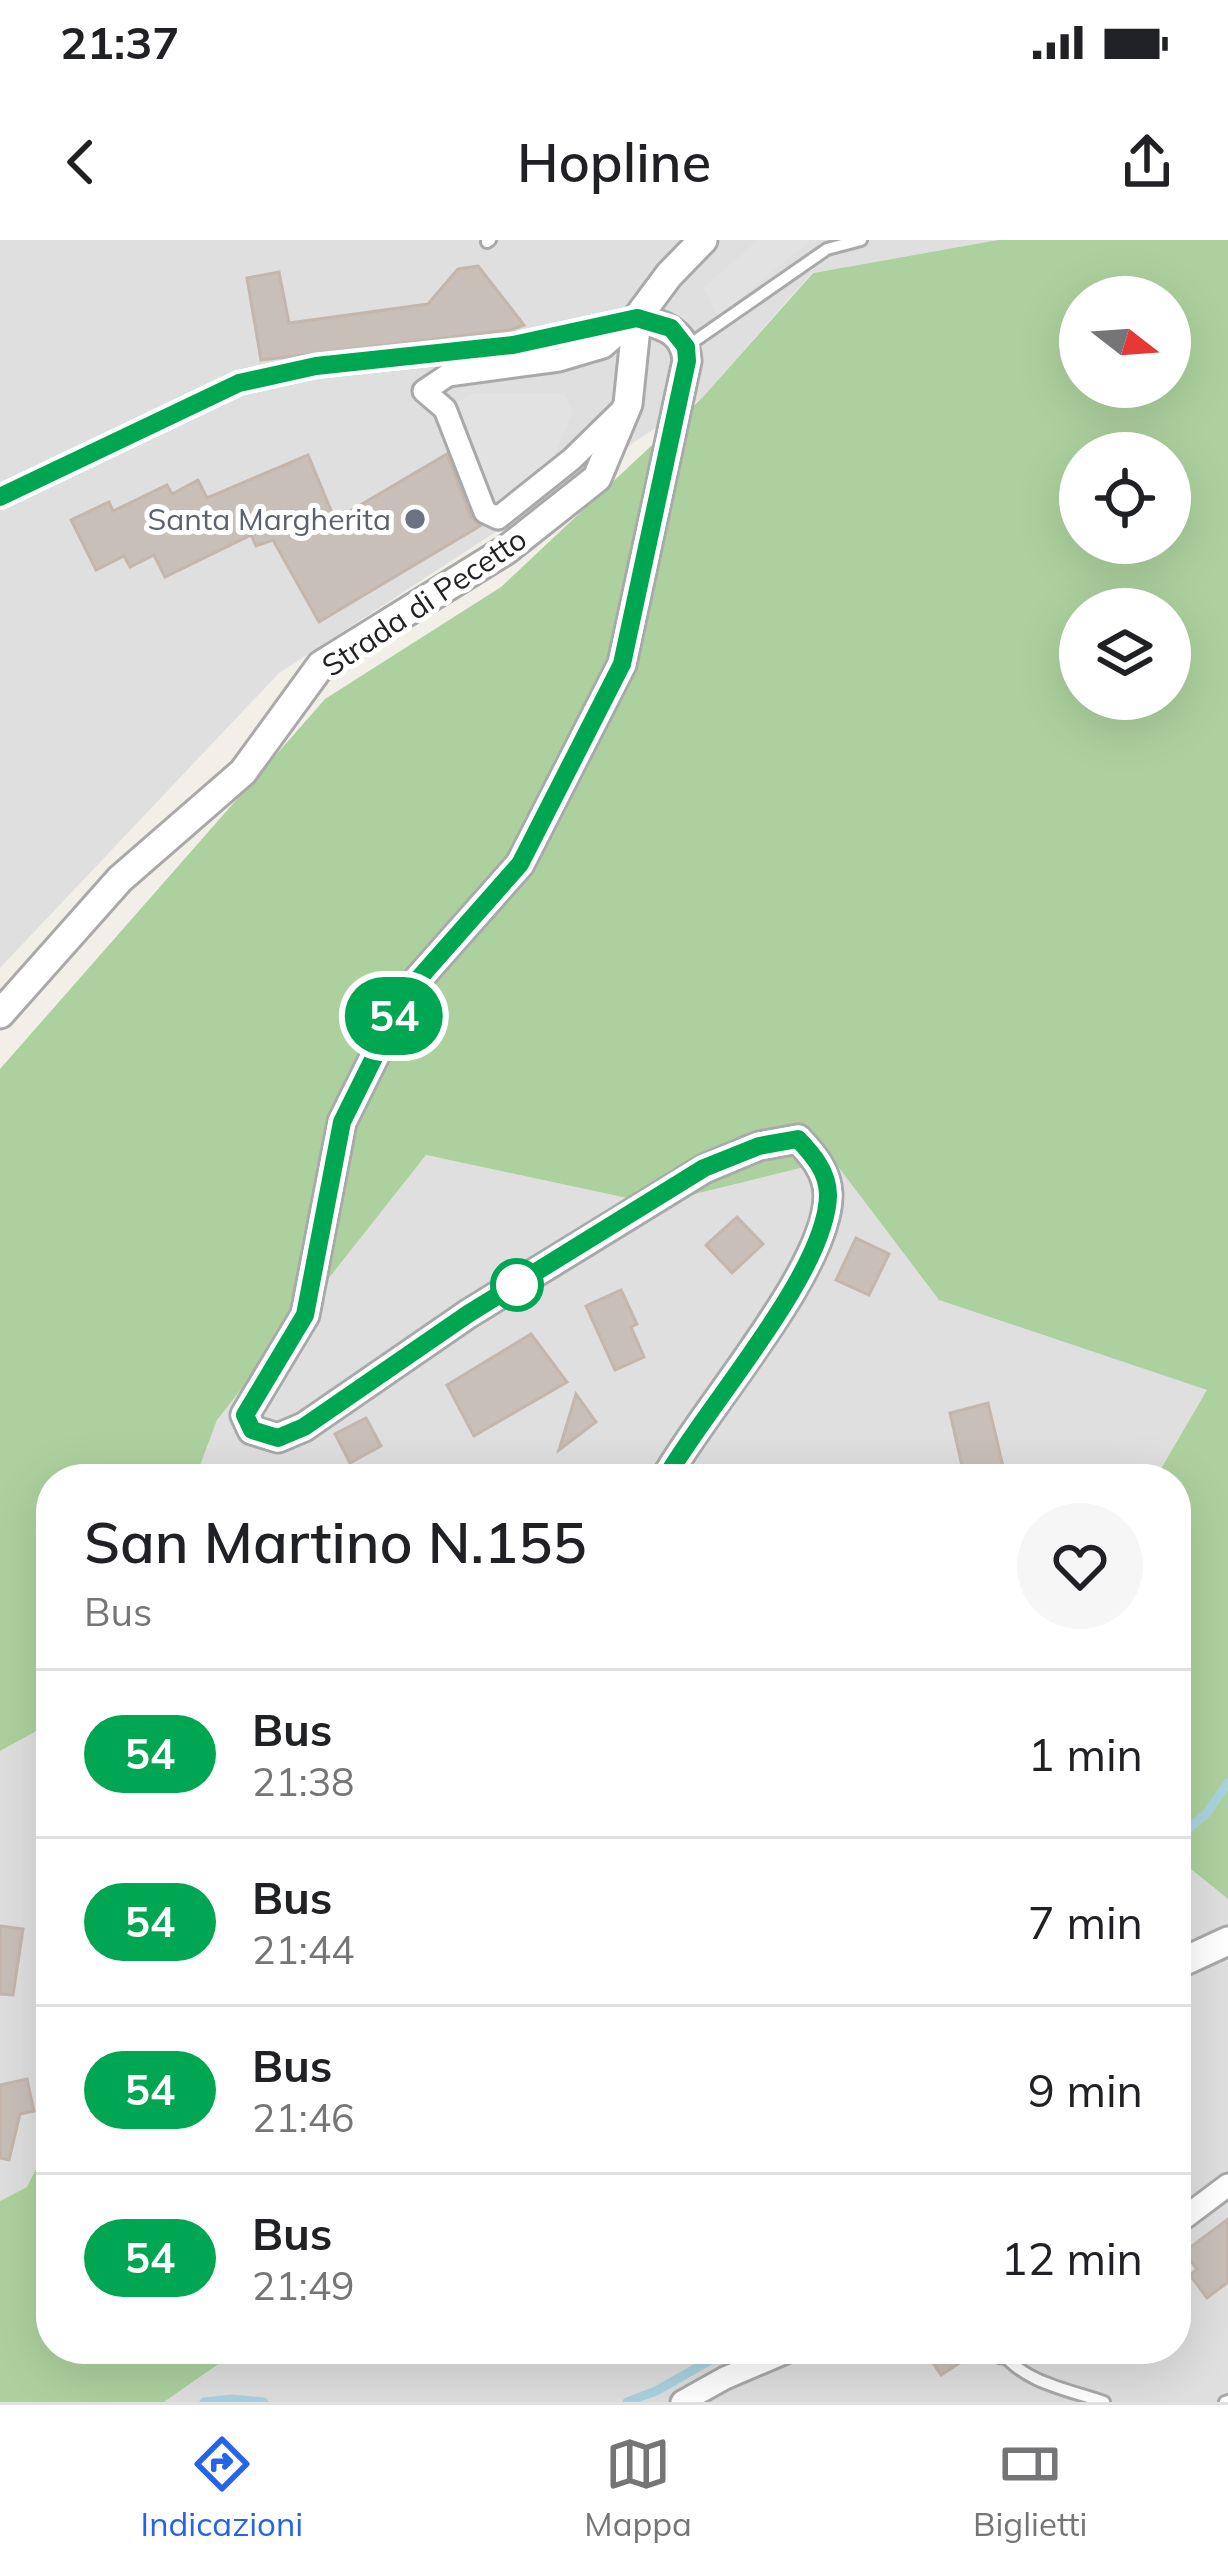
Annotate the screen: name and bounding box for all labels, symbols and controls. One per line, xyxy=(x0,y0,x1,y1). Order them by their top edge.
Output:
text: 21:37 xyxy=(60,14,179,70)
text: Hopline xyxy=(517,128,711,196)
icon: back xyxy=(48,129,114,195)
icon: share xyxy=(1114,129,1180,195)
north arrow xyxy=(1059,276,1191,408)
map controls xyxy=(1059,276,1191,720)
button: locate xyxy=(1059,432,1191,564)
place label: Santa Margherita xyxy=(147,500,391,538)
marker: Santa Margherita xyxy=(402,506,428,532)
street label: Strada di Pecetto xyxy=(315,520,533,684)
button: layers xyxy=(1059,588,1191,720)
line badge: 54 xyxy=(340,977,448,1055)
text: 54 xyxy=(369,989,419,1042)
unlabelled marker xyxy=(492,1260,542,1310)
button: heart xyxy=(1017,1503,1143,1629)
text: San Martino N.155 xyxy=(84,1506,587,1577)
text: Bus xyxy=(84,1587,152,1636)
text: Bus xyxy=(252,1701,332,1757)
text: 1 min xyxy=(1028,1726,1143,1782)
text: 54 xyxy=(125,1727,175,1780)
text: 21:38 xyxy=(252,1757,355,1806)
text: Bus xyxy=(252,1869,332,1925)
text: 7 min xyxy=(1028,1894,1143,1950)
text: 54 xyxy=(125,1895,175,1948)
text: 21:44 xyxy=(252,1925,355,1974)
text: Bus xyxy=(252,2037,332,2093)
text: 9 min xyxy=(1028,2062,1143,2118)
text: 54 xyxy=(125,2063,175,2116)
text: 21:46 xyxy=(252,2093,355,2142)
text: Bus xyxy=(252,2205,332,2261)
text: 12 min xyxy=(1001,2230,1143,2286)
text: 54 xyxy=(125,2231,175,2284)
text: 21:49 xyxy=(252,2261,355,2310)
tab: Indicazioni xyxy=(141,2431,303,2544)
tab: Mappa xyxy=(584,2431,692,2544)
tab: Biglietti xyxy=(973,2431,1087,2544)

